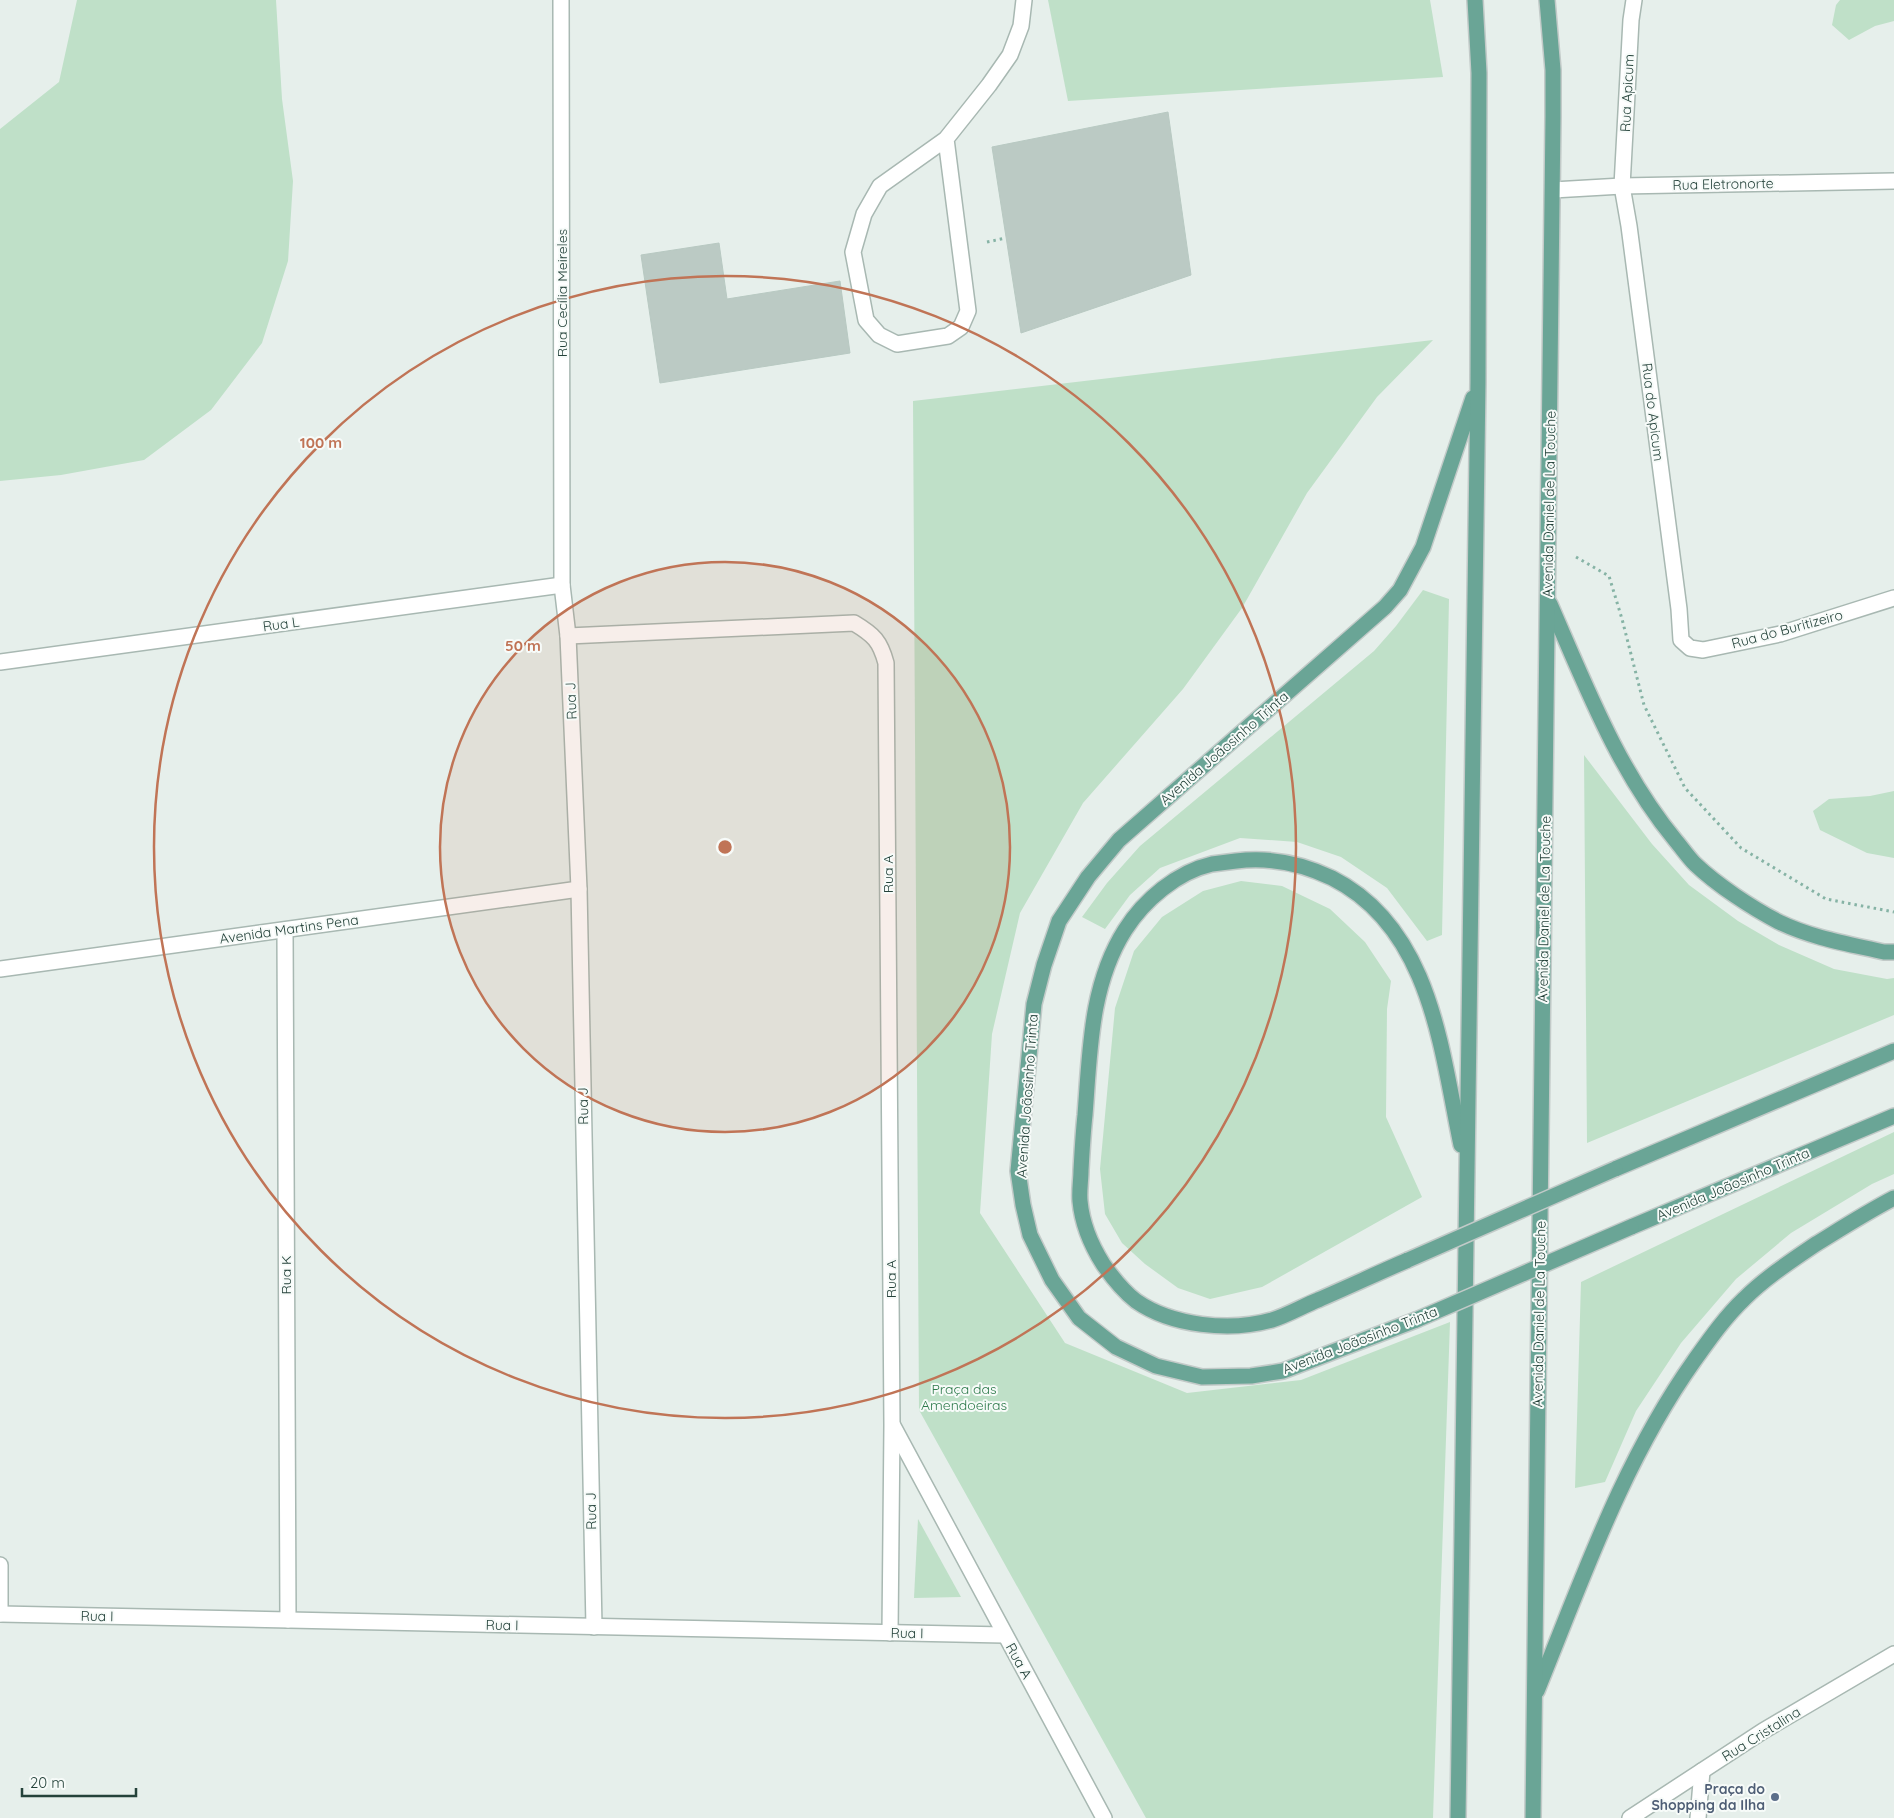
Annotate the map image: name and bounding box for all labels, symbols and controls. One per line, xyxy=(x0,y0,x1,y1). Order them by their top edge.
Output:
street label: Rua Apicum xyxy=(1616,54,1638,132)
street label: Rua Eletronorte xyxy=(1672,174,1774,194)
street label: Rua Cecília Meireles xyxy=(553,229,571,357)
street label: Rua do Apicum xyxy=(1638,362,1668,462)
street label: Avenida Daniel de La Touche xyxy=(1538,410,1560,597)
text: 100 m xyxy=(300,433,342,452)
street label: Rua do Buritizeiro xyxy=(1729,605,1845,653)
street label: Rua L xyxy=(261,612,301,635)
text: 50 m xyxy=(505,636,541,655)
street label: Rua J xyxy=(561,682,581,720)
street label: Avenida Joãosinho Trinta xyxy=(1156,687,1292,809)
street label: Avenida Daniel de La Touche xyxy=(1533,815,1555,1002)
centre of rings xyxy=(716,838,734,856)
street label: Rua A xyxy=(879,855,897,893)
street label: Avenida Martins Pena xyxy=(218,910,360,948)
street label: Avenida Joãosinho Trinta xyxy=(1012,1013,1042,1179)
street label: Rua J xyxy=(574,1087,592,1125)
street label: Avenida Joãosinho Trinta xyxy=(1654,1144,1812,1224)
street label: Avenida Daniel de La Touche xyxy=(1528,1220,1550,1407)
street label: Rua K xyxy=(277,1256,295,1294)
street label: Rua A xyxy=(882,1260,900,1298)
street label: Avenida Joãosinho Trinta xyxy=(1280,1302,1440,1378)
park label: Praça das Amendoeiras xyxy=(921,1380,1007,1414)
street label: Rua J xyxy=(582,1492,600,1530)
street label: Rua I xyxy=(80,1607,114,1625)
street label: Rua I xyxy=(485,1616,519,1634)
street label: Rua I xyxy=(890,1624,924,1642)
street label: Rua A xyxy=(1002,1640,1036,1682)
street label: Rua Cristalina xyxy=(1718,1703,1804,1765)
scale bar xyxy=(22,1766,136,1798)
text: 20 m xyxy=(30,1773,65,1792)
place label: Praça do Shopping da Ilha xyxy=(1651,1780,1765,1814)
marker: Praça do Shopping da Ilha xyxy=(1769,1791,1781,1803)

